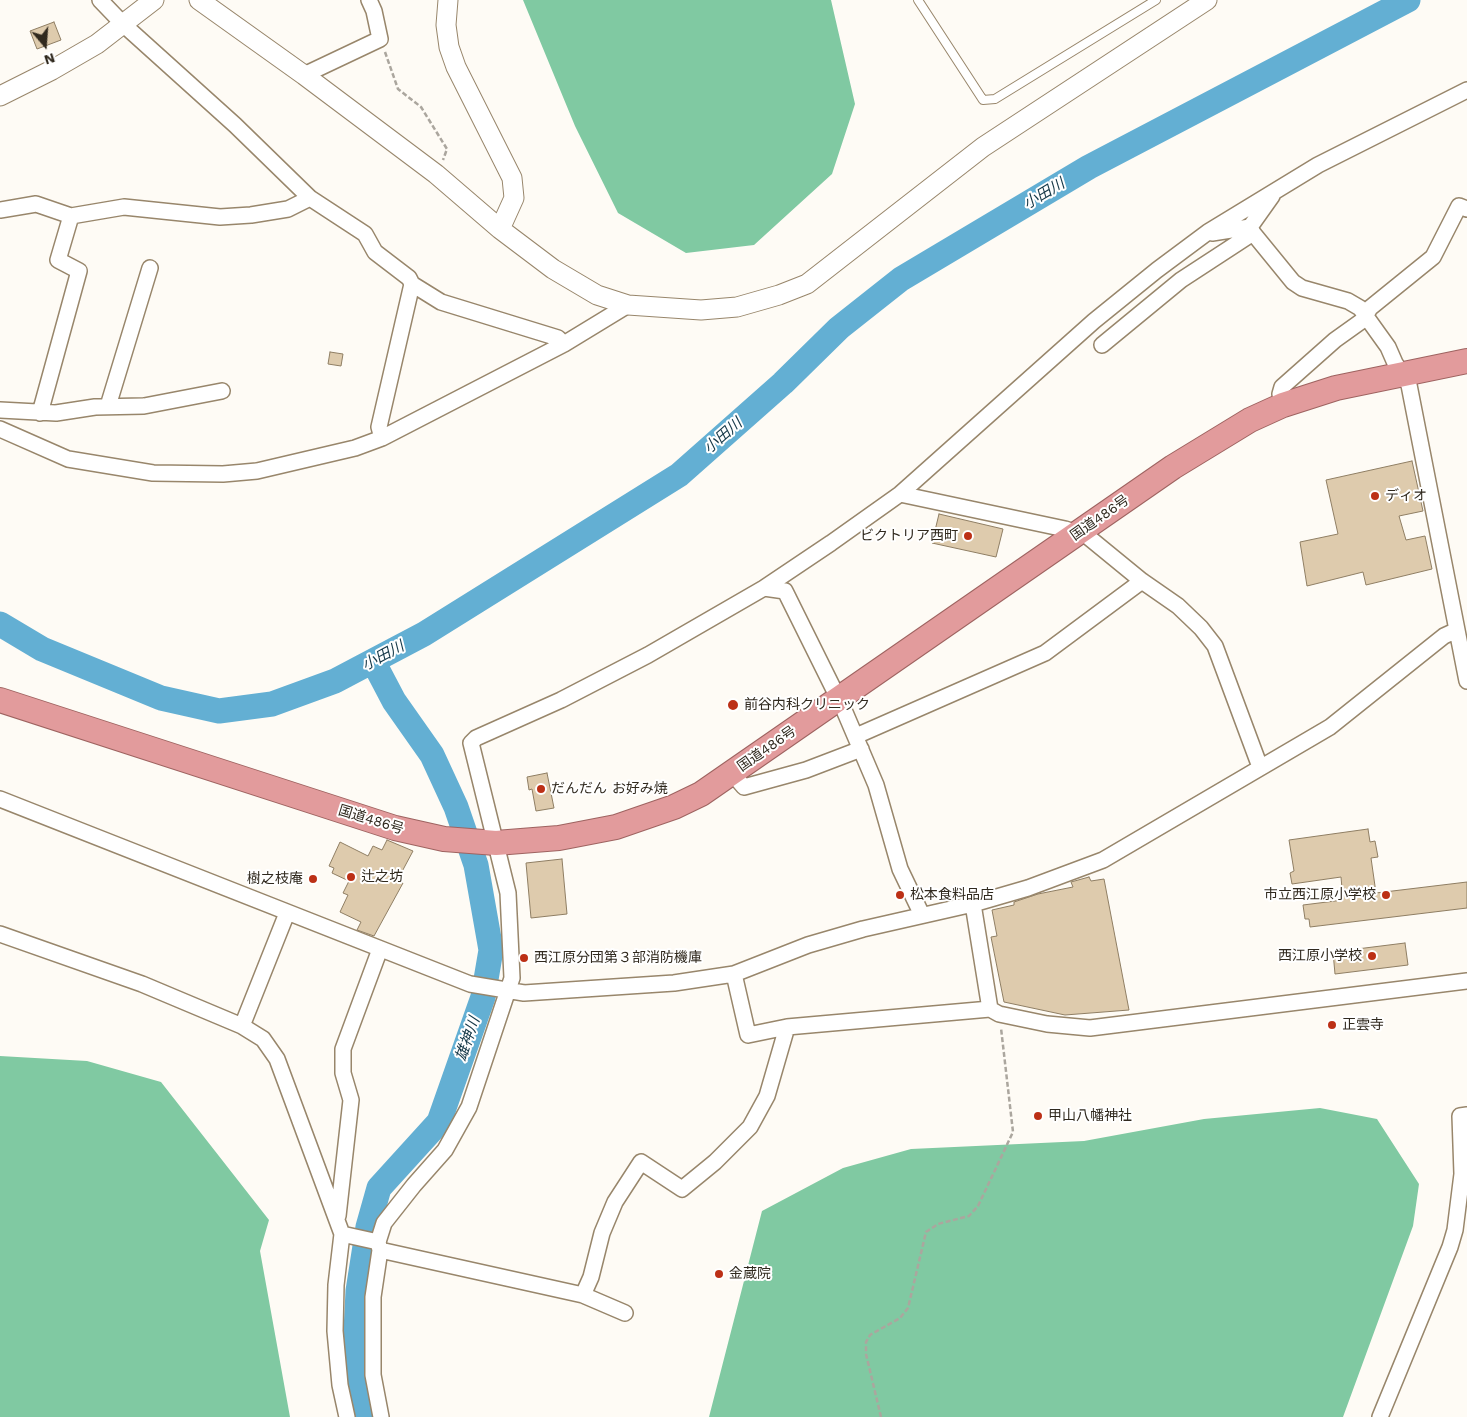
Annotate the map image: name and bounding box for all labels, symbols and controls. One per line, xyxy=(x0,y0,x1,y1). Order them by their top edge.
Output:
north arrow xyxy=(20,20,70,70)
text: N xyxy=(42,50,57,68)
water label: 小田川 xyxy=(1020,175,1068,213)
water label: 小田川 xyxy=(700,414,746,458)
place label: ディオ xyxy=(1385,488,1427,504)
marker: ディオ xyxy=(1369,490,1381,502)
street label: 国道486号 xyxy=(1067,492,1133,544)
place label: ビクトリア西町 xyxy=(860,528,958,544)
marker: ビクトリア西町 xyxy=(962,530,974,542)
water label: 小田川 xyxy=(359,637,407,675)
place label: 前谷内科クリニック xyxy=(744,697,870,713)
marker: 前谷内科クリニック xyxy=(726,698,740,712)
street label: 国道486号 xyxy=(734,723,800,775)
place label: だんだん お好み焼 xyxy=(551,781,668,797)
marker: だんだん お好み焼 xyxy=(535,783,547,795)
street label: 国道486号 xyxy=(336,802,406,838)
place label: 辻之坊 xyxy=(361,869,403,885)
place label: 樹之枝庵 xyxy=(247,871,303,887)
marker: 辻之坊 xyxy=(345,871,357,883)
marker: 樹之枝庵 xyxy=(307,873,319,885)
place label: 松本食料品店 xyxy=(910,887,994,903)
place label: 市立西江原小学校 xyxy=(1264,887,1376,903)
marker: 松本食料品店 xyxy=(894,889,906,901)
marker: 市立西江原小学校 xyxy=(1380,889,1392,901)
place label: 西江原小学校 xyxy=(1278,948,1362,964)
place label: 西江原分団第３部消防機庫 xyxy=(534,950,702,966)
marker: 西江原小学校 xyxy=(1366,950,1378,962)
marker: 西江原分団第３部消防機庫 xyxy=(518,952,530,964)
water label: 雄神川 xyxy=(452,1015,484,1063)
place label: 正雲寺 xyxy=(1342,1017,1384,1033)
marker: 正雲寺 xyxy=(1326,1019,1338,1031)
place label: 甲山八幡神社 xyxy=(1048,1108,1132,1124)
marker: 甲山八幡神社 xyxy=(1032,1110,1044,1122)
place label: 金蔵院 xyxy=(729,1266,771,1282)
marker: 金蔵院 xyxy=(713,1268,725,1280)

